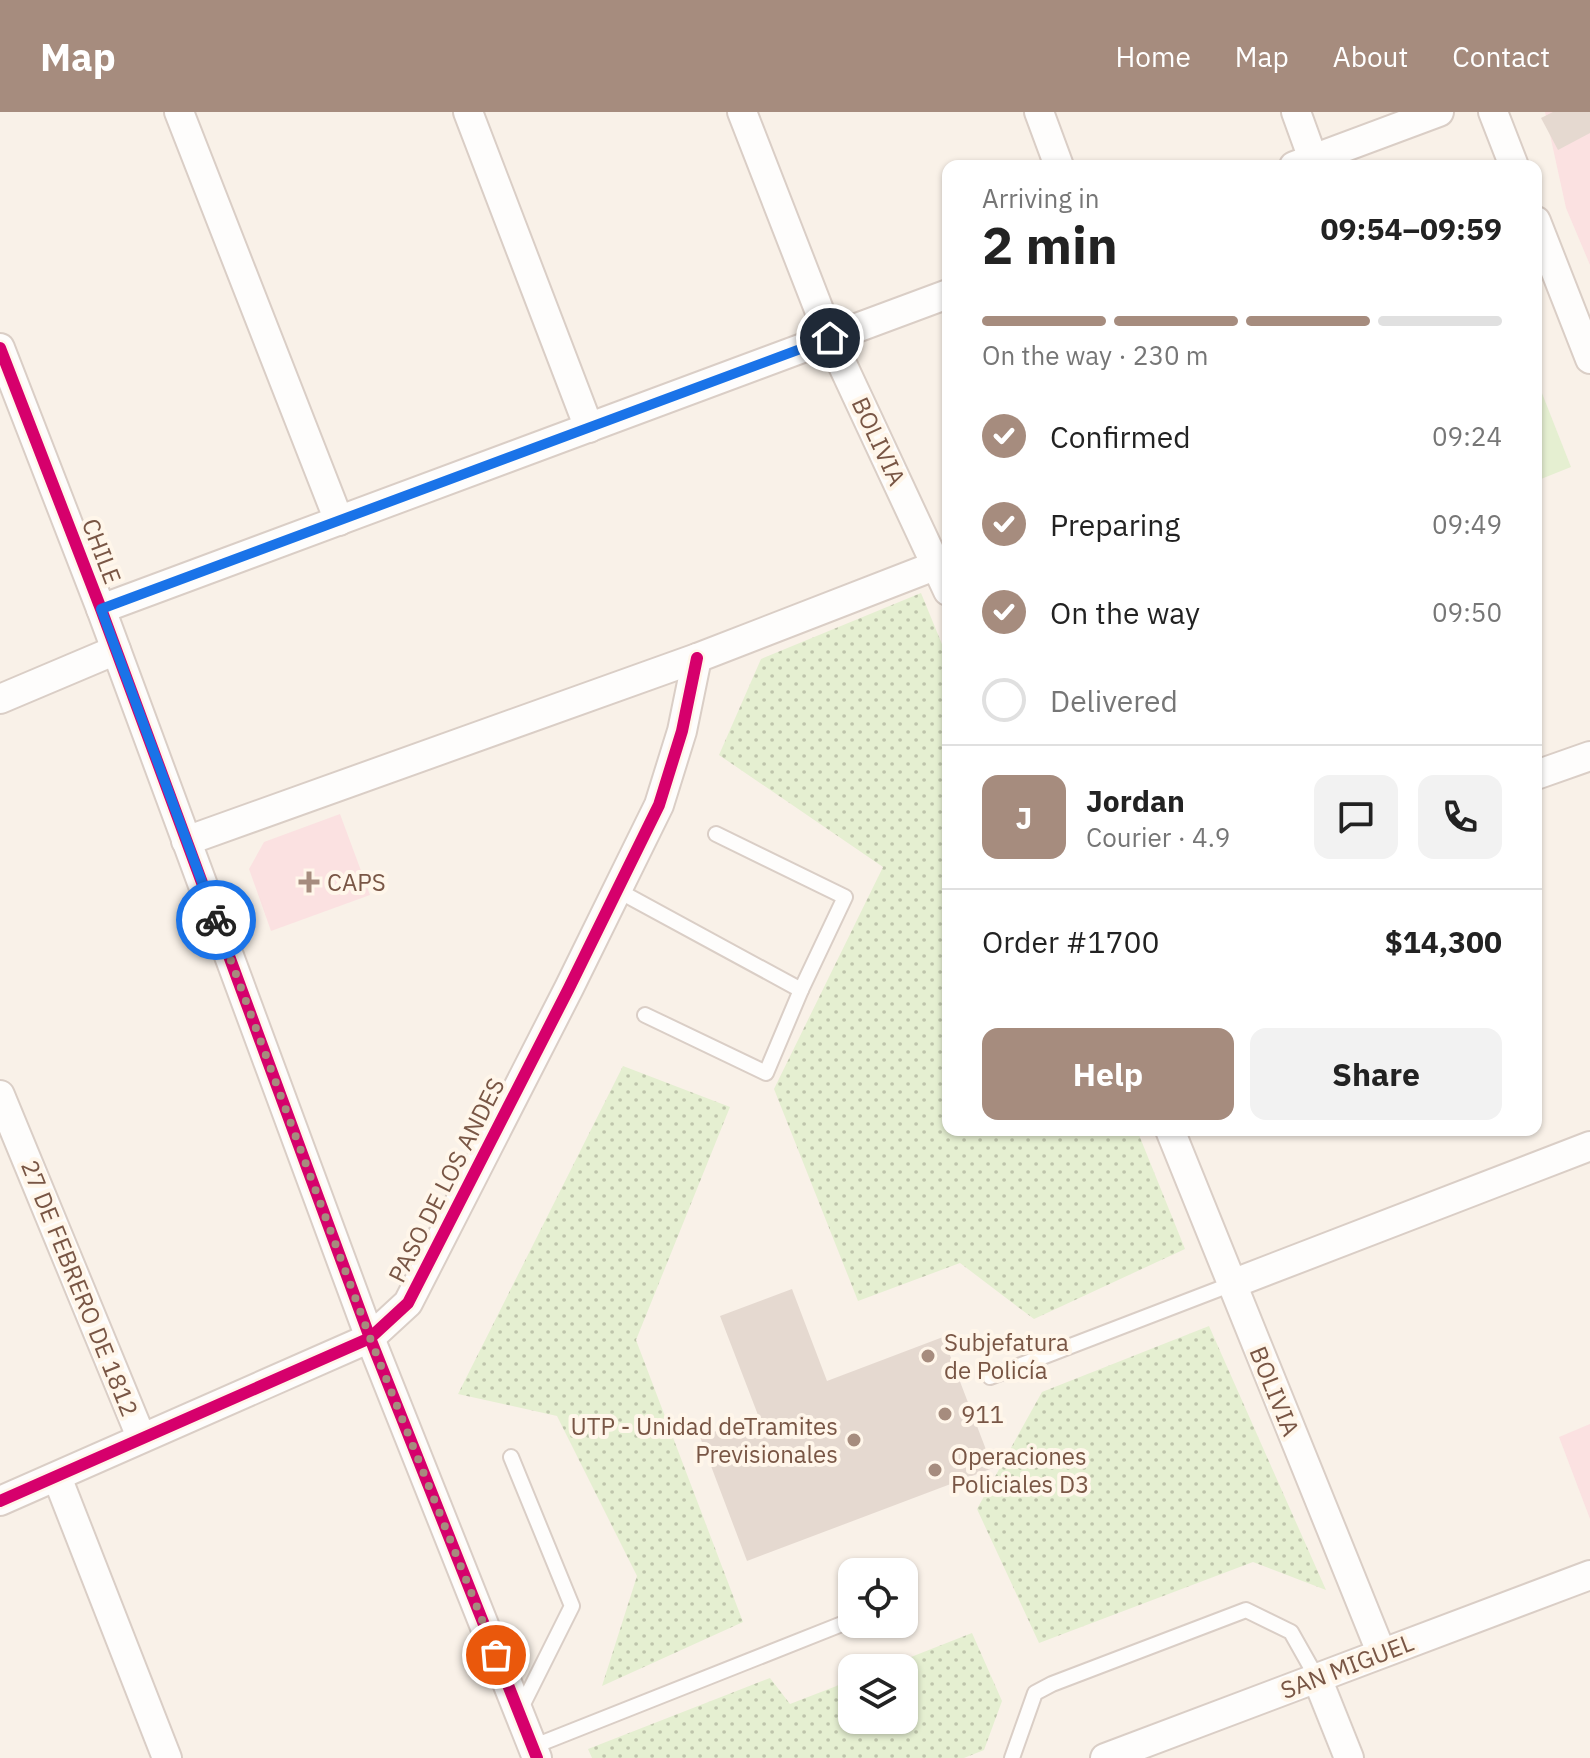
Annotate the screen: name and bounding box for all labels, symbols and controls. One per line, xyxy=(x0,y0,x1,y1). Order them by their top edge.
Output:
text: Map xyxy=(40,32,116,81)
text: Home xyxy=(1115,38,1191,75)
text: Map xyxy=(1235,38,1289,75)
text: About xyxy=(1333,38,1408,75)
text: Contact xyxy=(1452,38,1550,75)
text: Arriving in xyxy=(982,181,1099,215)
text: 09:54–09:59 xyxy=(1321,209,1502,248)
text: 2 min xyxy=(982,211,1118,278)
pin xyxy=(796,304,864,372)
icon: home xyxy=(808,316,852,360)
text: On the way · 230 m xyxy=(982,338,1208,372)
street label: BOLIVIA xyxy=(845,392,913,490)
icon: check xyxy=(982,414,1026,458)
text: Confirmed xyxy=(1050,417,1191,456)
text: 09:24 xyxy=(1432,419,1502,453)
icon: check xyxy=(982,502,1026,546)
text: Preparing xyxy=(1050,505,1180,544)
text: 09:49 xyxy=(1432,507,1502,541)
street label: CHILE xyxy=(75,514,129,588)
icon: check xyxy=(982,590,1026,634)
text: On the way xyxy=(1050,593,1200,632)
text: 09:50 xyxy=(1432,595,1502,629)
text: Delivered xyxy=(1050,681,1178,720)
button: chat xyxy=(1314,775,1398,859)
button: phone xyxy=(1418,775,1502,859)
text: Jordan xyxy=(1086,781,1185,820)
text: J xyxy=(1016,798,1032,837)
text: Courier · 4.9 xyxy=(1086,820,1230,854)
place label: CAPS xyxy=(327,866,386,898)
marker: CAPS xyxy=(298,871,320,893)
courier xyxy=(176,880,256,960)
icon: bike xyxy=(194,898,238,942)
text: Order #1700 xyxy=(982,922,1159,961)
text: $14,300 xyxy=(1385,922,1502,961)
button: Help xyxy=(982,1028,1234,1120)
button: Share xyxy=(1250,1028,1502,1120)
street label: PASO DE LOS ANDES xyxy=(381,1072,511,1288)
street label: 27 DE FEBRERO DE 1812 xyxy=(14,1155,146,1421)
place label: Subjefatura de Policía xyxy=(944,1326,1069,1386)
street label: BOLIVIA xyxy=(1243,1341,1307,1441)
marker: Subjefatura de Policía xyxy=(919,1347,937,1365)
place label: 911 xyxy=(961,1398,1004,1430)
marker: 911 xyxy=(936,1405,954,1423)
place label: UTP - Unidad deTramites Previsionales xyxy=(571,1410,838,1470)
marker: UTP - Unidad deTramites Previsionales xyxy=(845,1431,863,1449)
place label: Operaciones Policiales D3 xyxy=(951,1440,1089,1500)
marker: Operaciones Policiales D3 xyxy=(926,1461,944,1479)
map controls xyxy=(838,1558,918,1734)
button: locate xyxy=(838,1558,918,1638)
pin xyxy=(462,1621,530,1689)
street label: SAN MIGUEL xyxy=(1276,1626,1418,1706)
icon: bag xyxy=(474,1633,518,1677)
button: layers xyxy=(838,1654,918,1734)

